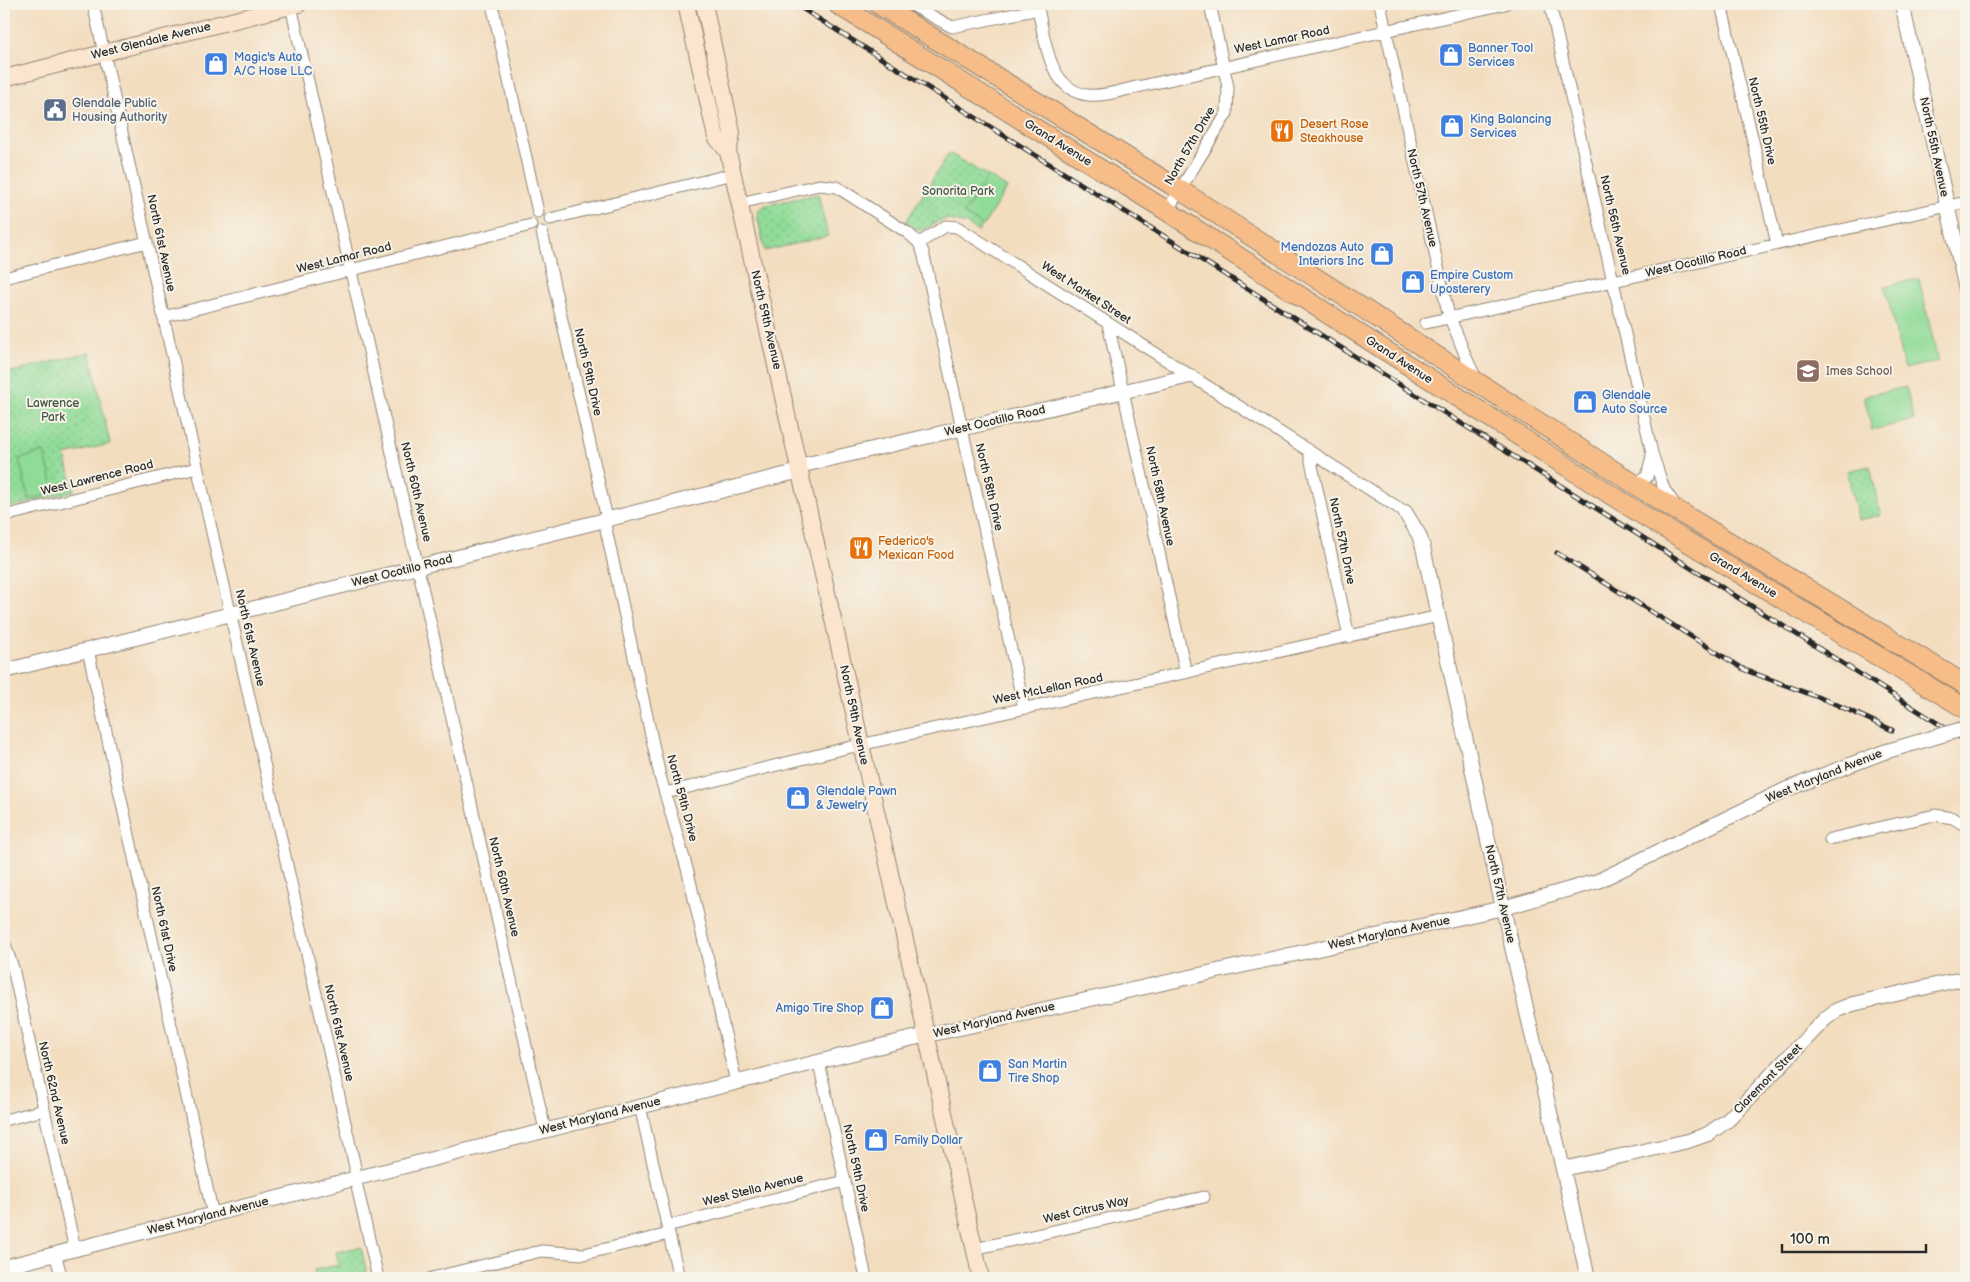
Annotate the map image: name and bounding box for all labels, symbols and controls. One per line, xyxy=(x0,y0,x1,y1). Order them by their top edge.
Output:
street label: West Glendale Avenue xyxy=(90,19,212,63)
street label: West Lamar Road xyxy=(1233,23,1331,57)
place label: Banner Tool Services xyxy=(1468,41,1533,70)
shop icon: Banner Tool Services xyxy=(1438,42,1464,68)
place label: Magic's Auto A/C Hose LLC xyxy=(234,50,313,79)
shop icon: Magic's Auto A/C Hose LLC xyxy=(203,51,229,77)
street label: North 55th Drive xyxy=(1745,76,1779,166)
place label: Glendale Public Housing Authority xyxy=(72,96,168,125)
street label: North 55th Avenue xyxy=(1916,96,1952,198)
public building icon: Glendale Public Housing Authority xyxy=(42,97,68,123)
street label: North 57th Drive xyxy=(1161,104,1219,188)
place label: King Balancing Services xyxy=(1470,112,1552,141)
shop icon: King Balancing Services xyxy=(1439,113,1465,139)
street label: Grand Avenue xyxy=(1021,116,1095,170)
place label: Desert Rose Steakhouse xyxy=(1300,117,1369,146)
restaurant icon: Desert Rose Steakhouse xyxy=(1269,118,1295,144)
street label: North 57th Avenue xyxy=(1403,147,1441,249)
street label: North 56th Avenue xyxy=(1596,174,1634,276)
park label: Sonorita Park xyxy=(922,184,994,199)
street label: North 61st Avenue xyxy=(143,193,179,293)
street label: West Lamar Road xyxy=(295,239,393,277)
place label: Mendozas Auto Interiors Inc xyxy=(1281,240,1364,269)
shop icon: Mendozas Auto Interiors Inc xyxy=(1369,241,1395,267)
street label: West Ocotillo Road xyxy=(1644,243,1748,281)
street label: West Market Street xyxy=(1038,258,1134,328)
place label: Empire Custom Uposterery xyxy=(1430,268,1513,297)
street label: North 59th Avenue xyxy=(747,269,785,371)
shop icon: Empire Custom Uposterery xyxy=(1400,269,1426,295)
street label: North 59th Drive xyxy=(571,327,605,417)
street label: Grand Avenue xyxy=(1363,333,1435,387)
school or university icon: Imes School xyxy=(1795,358,1821,384)
place label: Imes School xyxy=(1826,364,1892,379)
place label: Glendale Auto Source xyxy=(1602,388,1667,417)
shop icon: Glendale Auto Source xyxy=(1572,389,1598,415)
park label: Lawrence Park xyxy=(27,396,79,425)
street label: West Ocotillo Road xyxy=(943,402,1047,440)
street label: North 60th Avenue xyxy=(397,441,435,543)
street label: North 58th Drive xyxy=(972,442,1006,532)
street label: North 58th Avenue xyxy=(1142,445,1178,547)
street label: West Lawrence Road xyxy=(39,457,155,499)
street label: North 57th Drive xyxy=(1325,496,1359,586)
place label: Federico's Mexican Food xyxy=(878,534,954,563)
restaurant icon: Federico's Mexican Food xyxy=(848,535,874,561)
street label: Grand Avenue xyxy=(1706,549,1780,601)
street label: West Ocotillo Road xyxy=(350,551,454,591)
street label: North 61st Avenue xyxy=(232,588,268,688)
street label: North 59th Avenue xyxy=(836,664,872,766)
street label: West McLellan Road xyxy=(992,670,1104,708)
street label: West Maryland Avenue xyxy=(1764,746,1884,806)
street label: North 59th Drive xyxy=(663,753,701,843)
place label: Glendale Pawn & Jewelry xyxy=(816,784,897,813)
shop icon: Glendale Pawn & Jewelry xyxy=(785,785,811,811)
street label: North 60th Avenue xyxy=(485,836,523,938)
street label: North 57th Avenue xyxy=(1481,843,1519,945)
street label: North 61st Drive xyxy=(148,885,180,973)
street label: West Maryland Avenue xyxy=(1327,913,1451,953)
street label: North 61st Avenue xyxy=(321,983,357,1083)
shop icon: Amigo Tire Shop xyxy=(869,995,895,1021)
street label: West Maryland Avenue xyxy=(932,999,1056,1041)
place label: Amigo Tire Shop xyxy=(776,1001,864,1016)
street label: North 62nd Avenue xyxy=(35,1040,73,1146)
street label: Claremont Street xyxy=(1731,1040,1806,1117)
place label: San Martin Tire Shop xyxy=(1008,1057,1067,1086)
shop icon: San Martin Tire Shop xyxy=(977,1058,1003,1084)
street label: West Maryland Avenue xyxy=(538,1094,662,1138)
street label: North 59th Drive xyxy=(839,1123,873,1213)
shop icon: Family Dollar xyxy=(863,1127,889,1153)
place label: Family Dollar xyxy=(894,1133,963,1148)
street label: West Stella Avenue xyxy=(701,1170,805,1210)
street label: West Citrus Way xyxy=(1042,1193,1131,1227)
street label: West Maryland Avenue xyxy=(146,1194,270,1238)
scale bar xyxy=(1782,1222,1926,1254)
text: 100 m xyxy=(1790,1230,1830,1249)

